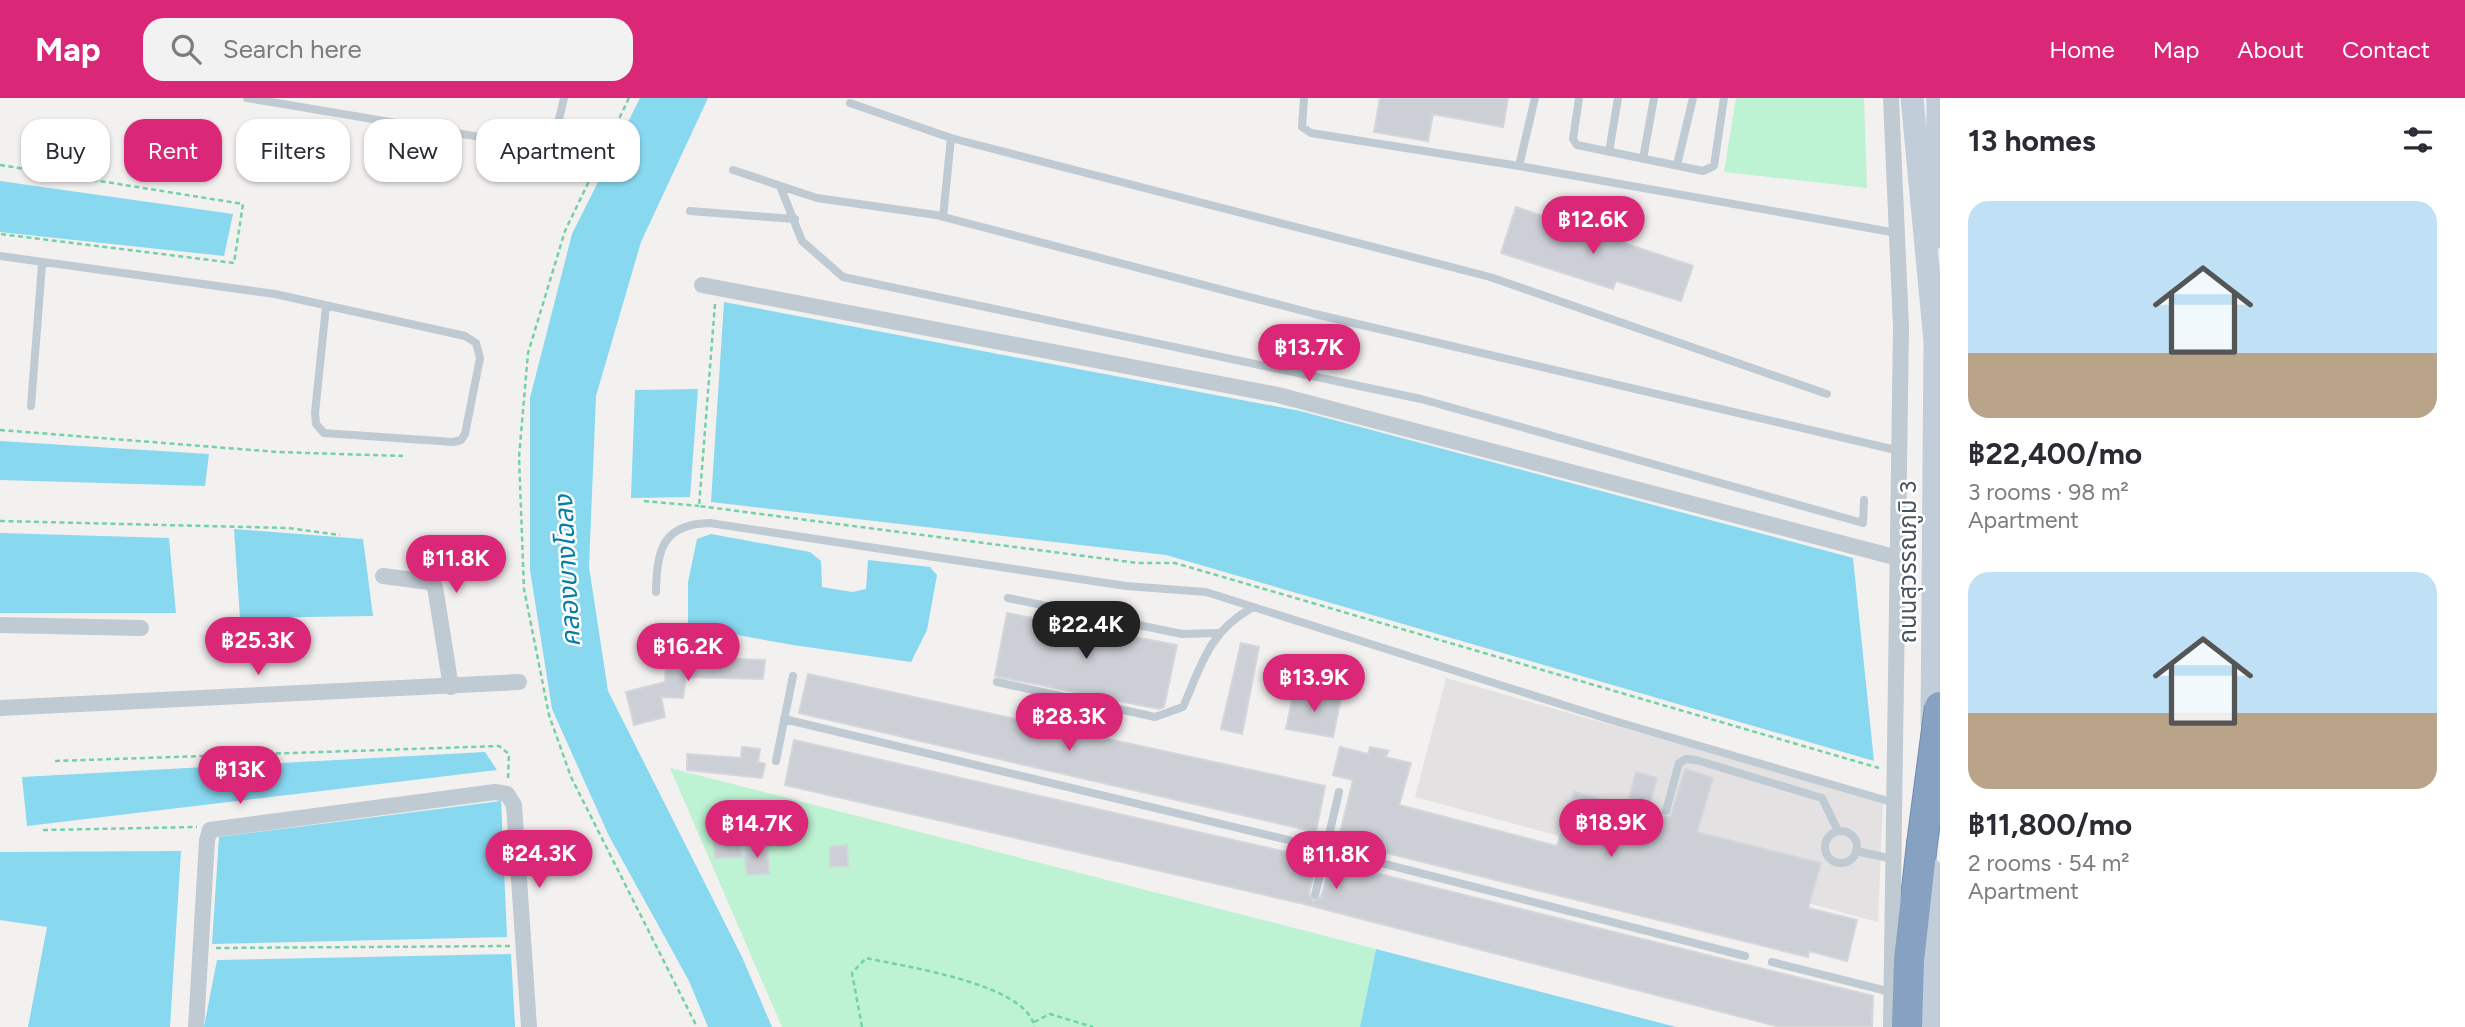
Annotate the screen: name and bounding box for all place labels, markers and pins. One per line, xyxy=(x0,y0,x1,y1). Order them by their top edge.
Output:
pin: ฿12.6K xyxy=(1536,197,1650,256)
pin: ฿13.7K xyxy=(1252,324,1366,384)
pin: ฿11.8K xyxy=(399,536,513,595)
pin: ฿22.4K xyxy=(1029,602,1143,661)
pin: ฿25.3K xyxy=(201,618,315,677)
pin: ฿16.2K xyxy=(631,624,745,683)
pin: ฿13.9K xyxy=(1257,654,1371,714)
pin: ฿28.3K xyxy=(1012,694,1126,753)
pin: ฿13K xyxy=(199,746,281,806)
pin: ฿14.7K xyxy=(700,800,814,860)
pin: ฿18.9K xyxy=(1554,800,1668,859)
pin: ฿24.3K xyxy=(482,830,596,890)
pin: ฿11.8K xyxy=(1279,832,1393,891)

